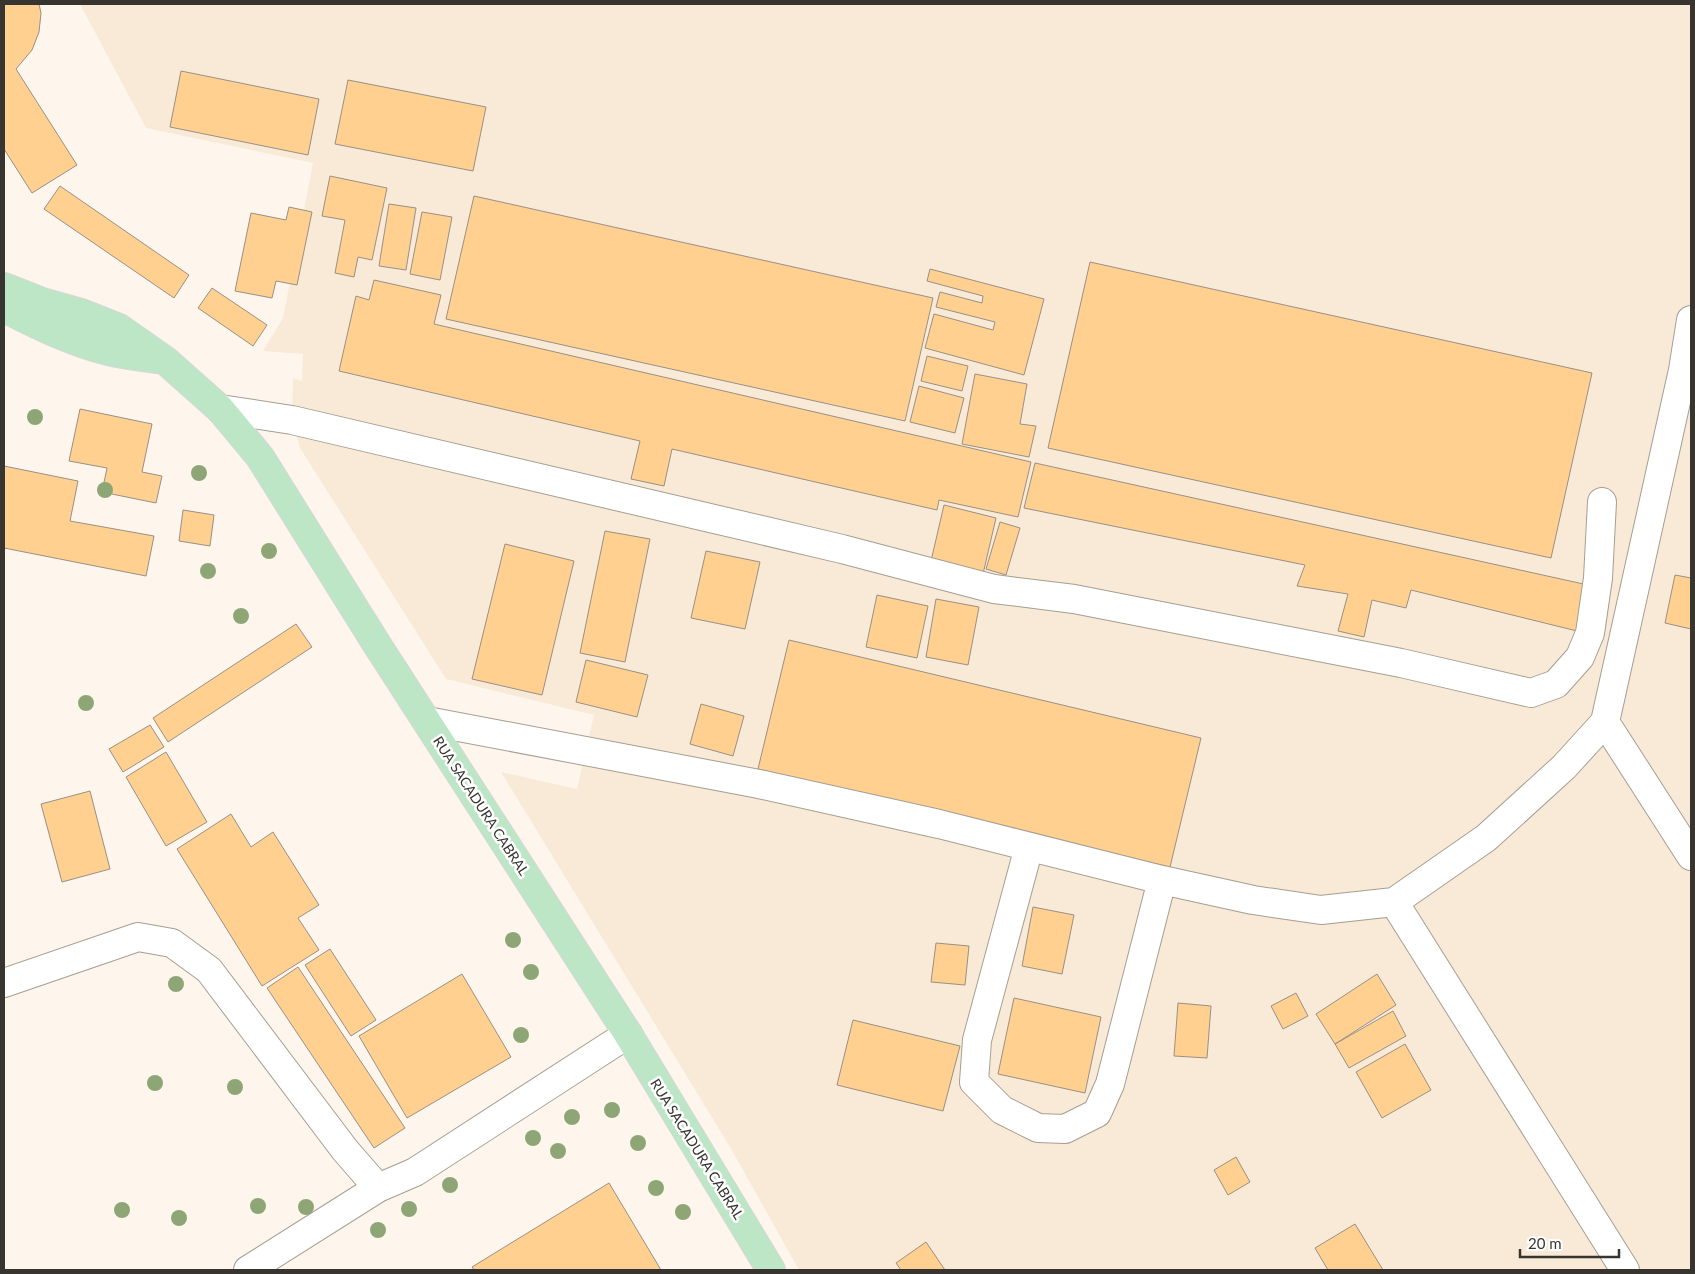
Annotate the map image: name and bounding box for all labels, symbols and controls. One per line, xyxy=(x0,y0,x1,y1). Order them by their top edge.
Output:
street label: RUA SACADURA CABRAL xyxy=(430,733,533,878)
street label: RUA SACADURA CABRAL xyxy=(647,1075,748,1222)
scale bar xyxy=(1520,1226,1619,1258)
text: 20 m xyxy=(1528,1234,1562,1252)

